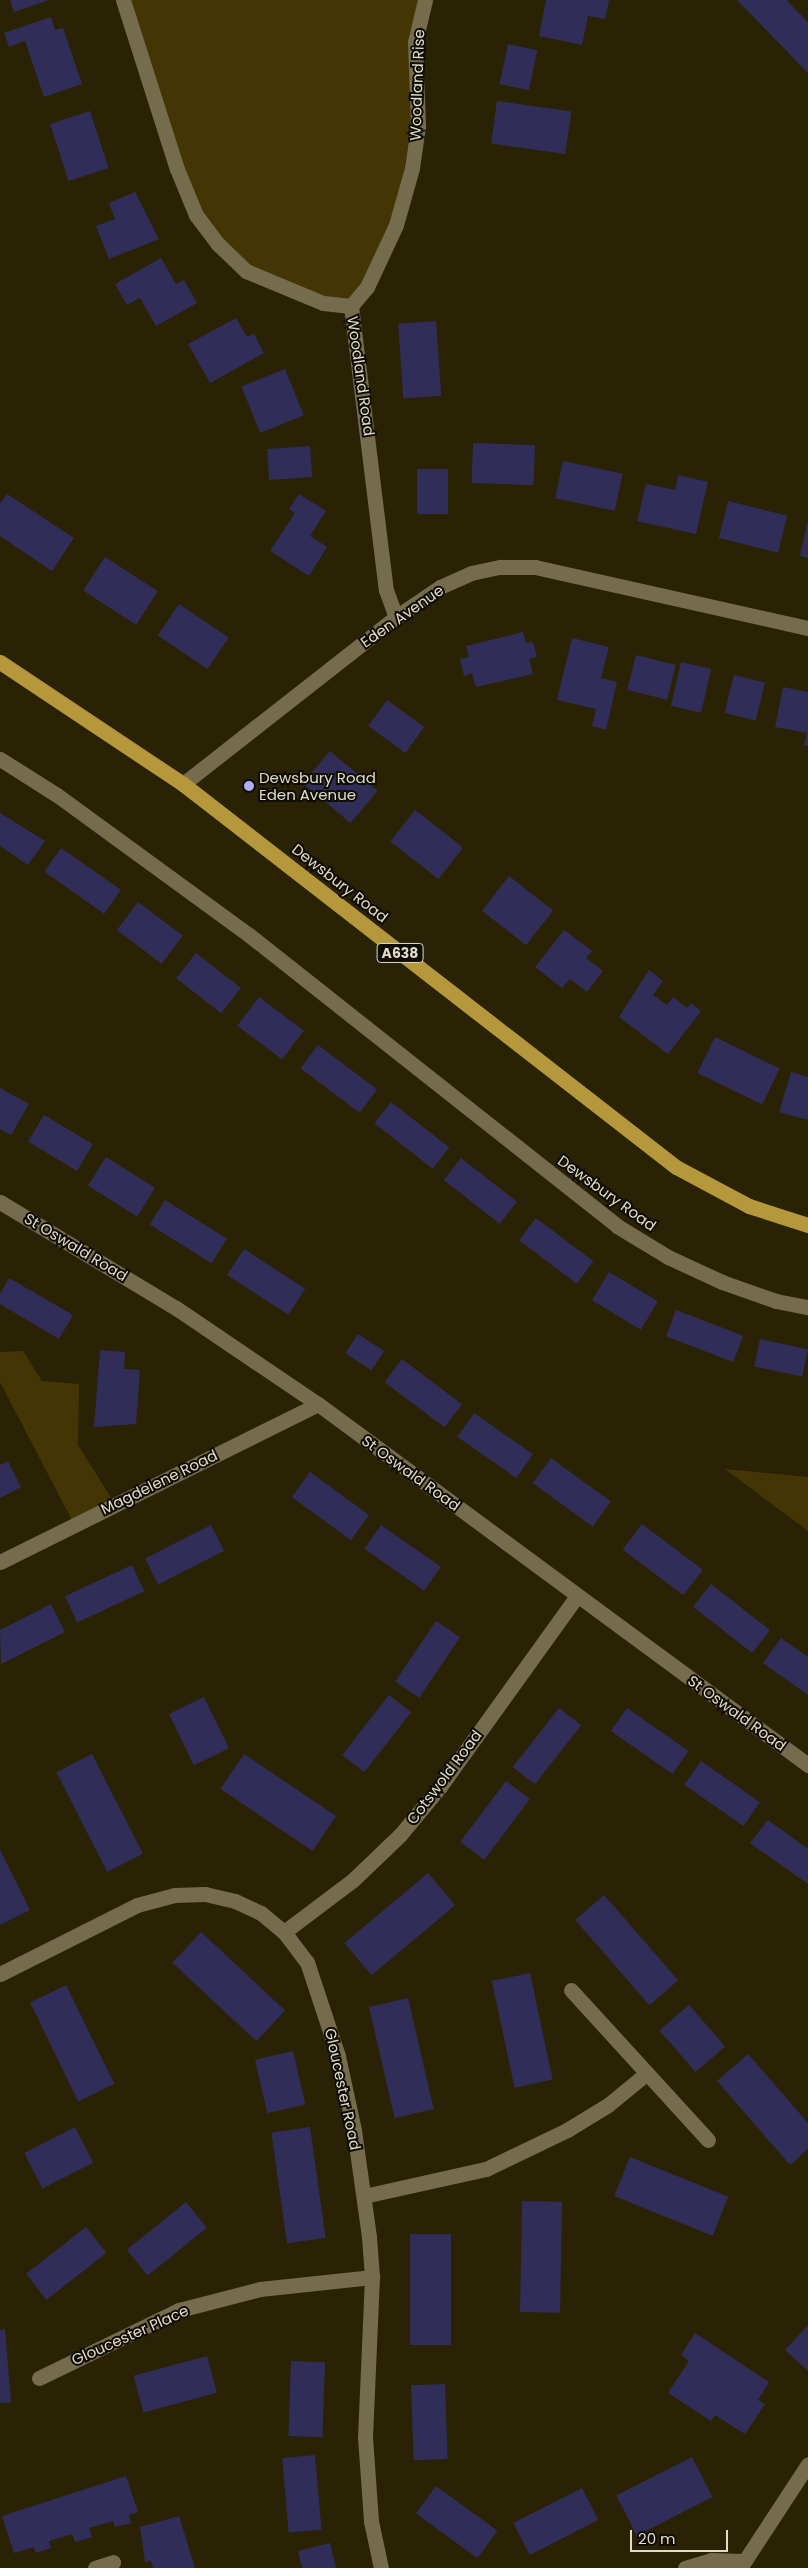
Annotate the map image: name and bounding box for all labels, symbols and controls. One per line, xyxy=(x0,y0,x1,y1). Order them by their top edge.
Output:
street label: Woodland Rise xyxy=(406,29,428,141)
street label: Woodland Road xyxy=(344,315,378,437)
street label: Eden Avenue xyxy=(357,581,447,651)
place label: Dewsbury Road Eden Avenue xyxy=(259,768,376,803)
marker: Dewsbury Road Eden Avenue xyxy=(243,780,255,792)
street label: Dewsbury Road xyxy=(288,840,392,926)
road number: A638 xyxy=(376,941,424,964)
street label: Dewsbury Road xyxy=(554,1151,660,1235)
street label: St Oswald Road xyxy=(21,1209,131,1285)
street label: St Oswald Road xyxy=(358,1431,464,1515)
street label: Magdelene Road xyxy=(98,1446,220,1518)
street label: St Oswald Road xyxy=(684,1671,790,1755)
street label: Cotswold Road xyxy=(403,1726,485,1828)
street label: Gloucester Road xyxy=(321,2026,365,2152)
street label: Gloucester Place xyxy=(69,2301,191,2369)
scale bar xyxy=(633,2520,730,2552)
text: 20 m xyxy=(638,2528,676,2549)

